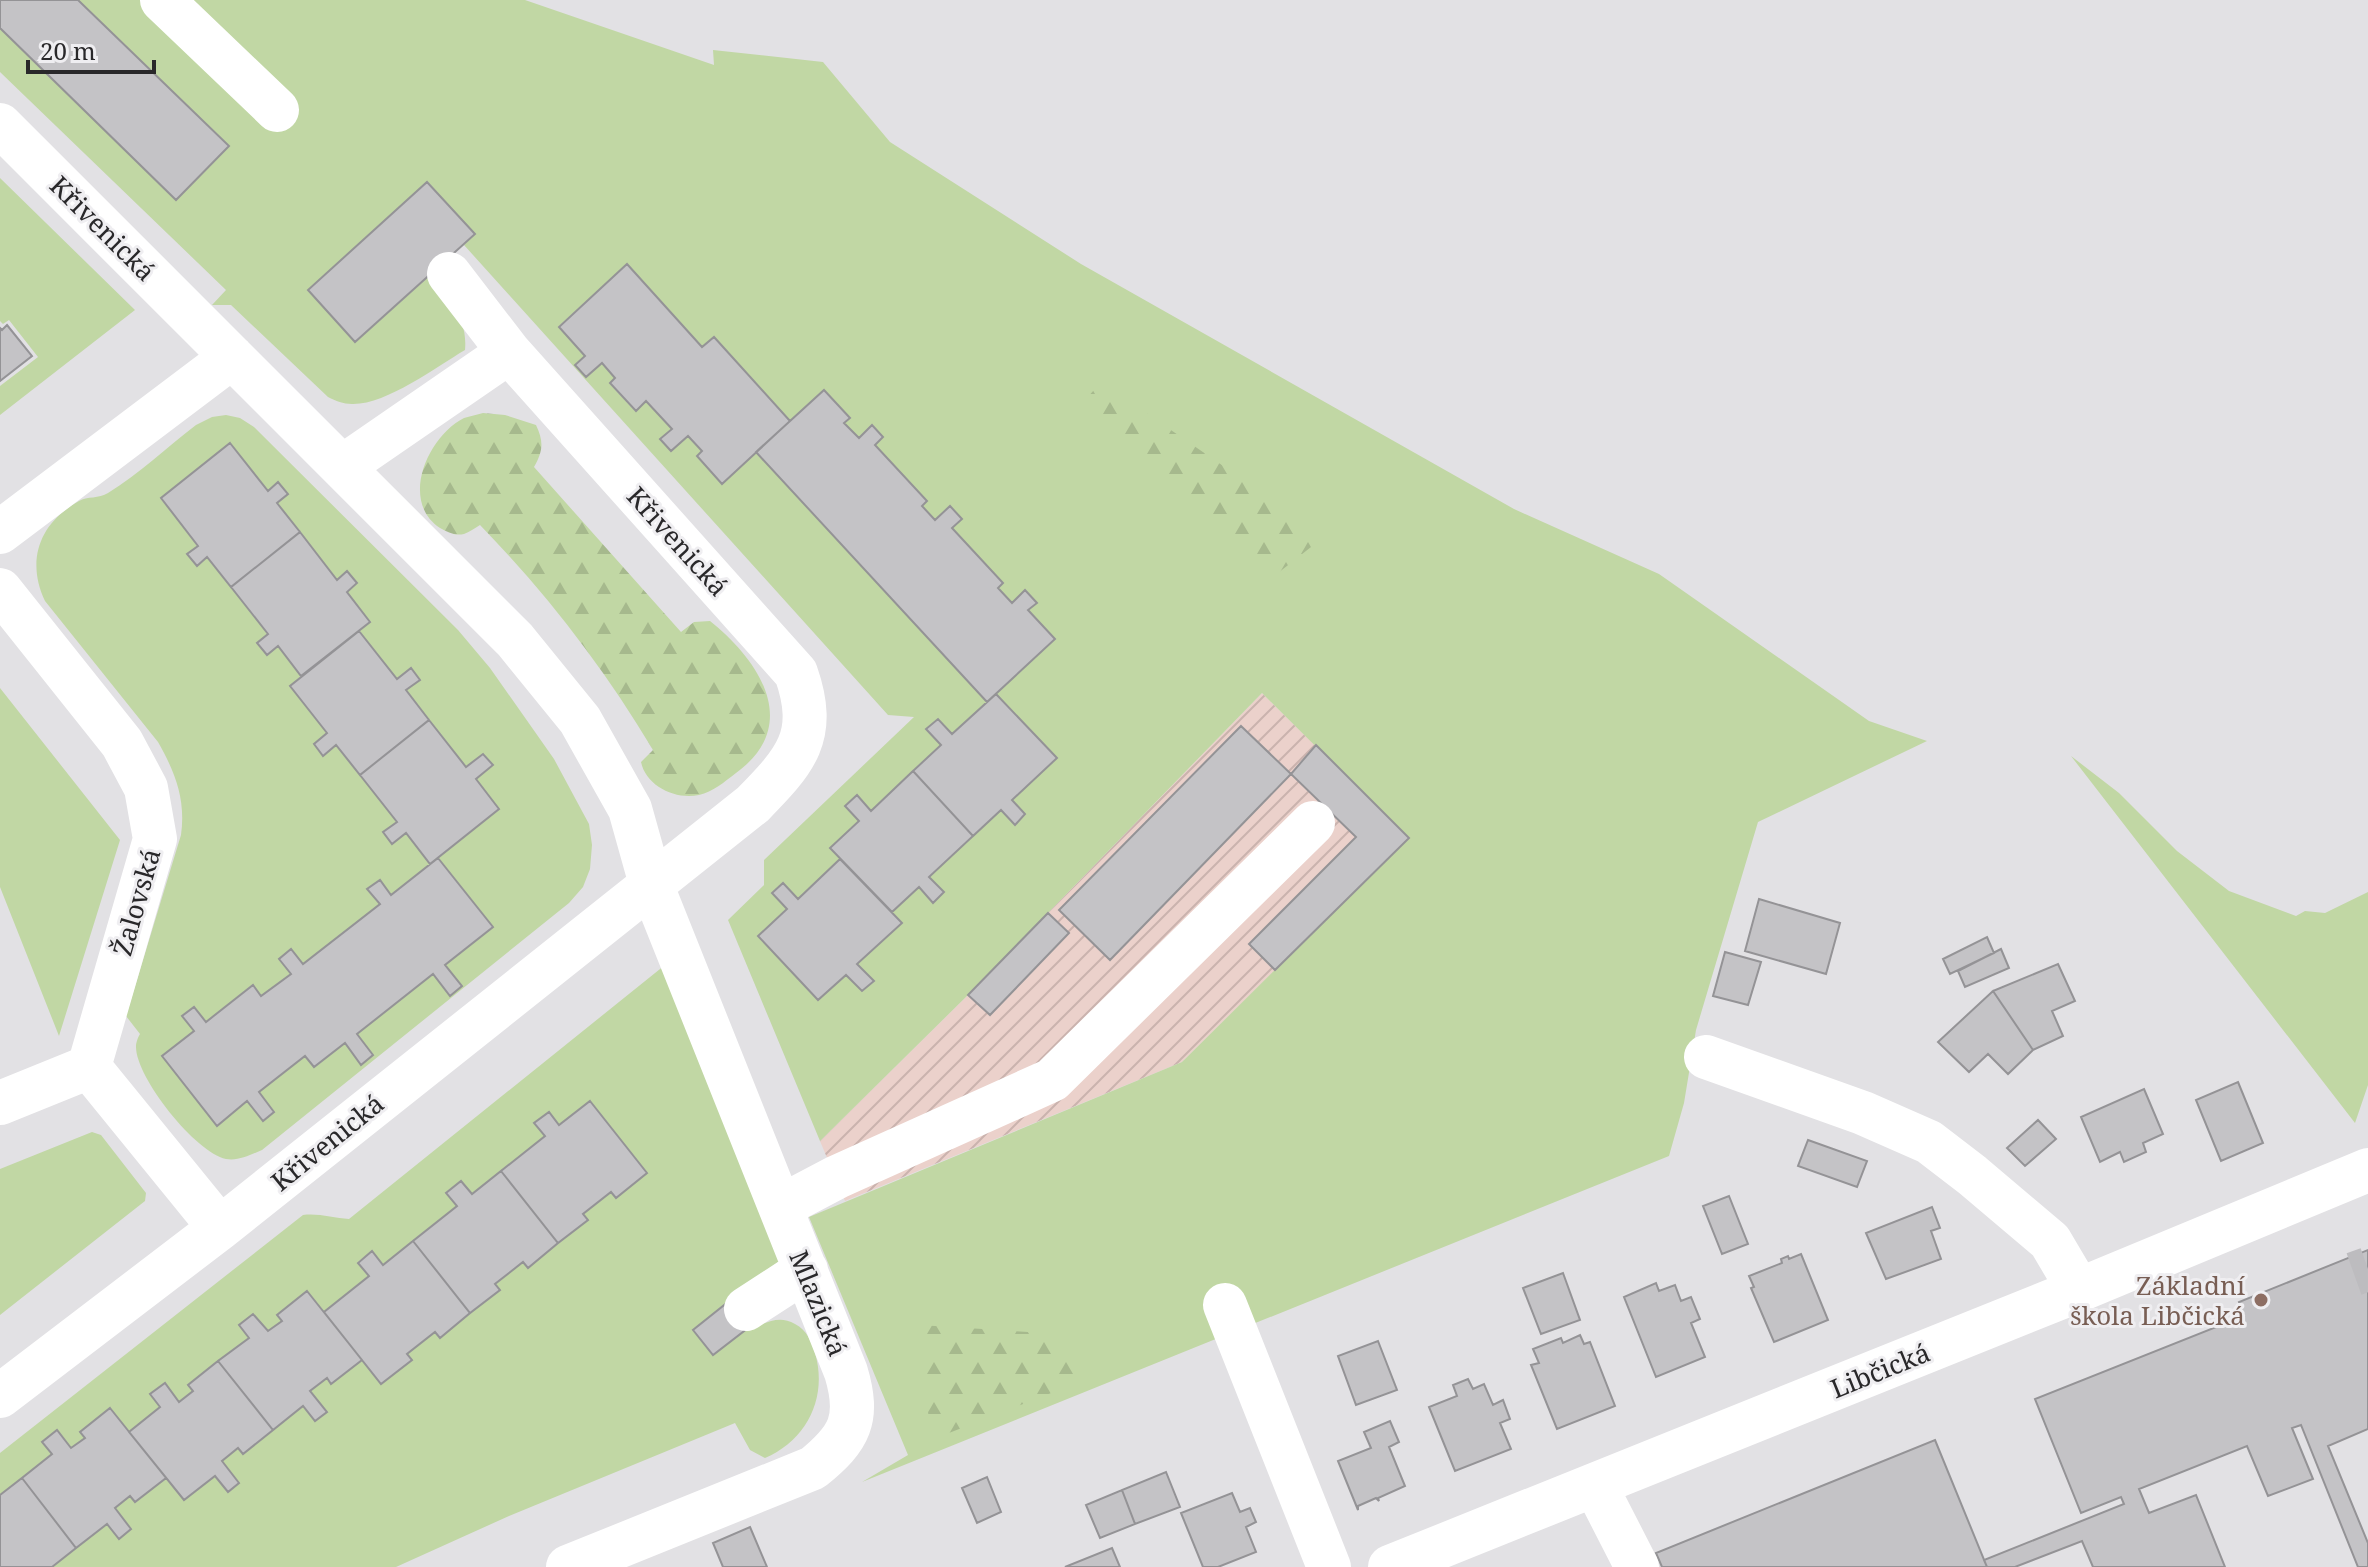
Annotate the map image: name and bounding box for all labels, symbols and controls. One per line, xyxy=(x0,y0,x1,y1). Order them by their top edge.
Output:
scale bar xyxy=(28,24,154,74)
text: 20 m xyxy=(40,34,96,67)
street label: Křivenická xyxy=(42,167,164,289)
street label: Křivenická xyxy=(619,479,737,603)
street label: Žalovská xyxy=(104,844,168,960)
street label: Křivenická xyxy=(263,1085,391,1199)
street label: Mlazická xyxy=(781,1245,857,1361)
place label: Základní škola Libčická xyxy=(2070,1267,2246,1333)
marker: Základní škola Libčická xyxy=(2252,1291,2270,1309)
street label: Libčická xyxy=(1825,1334,1935,1406)

